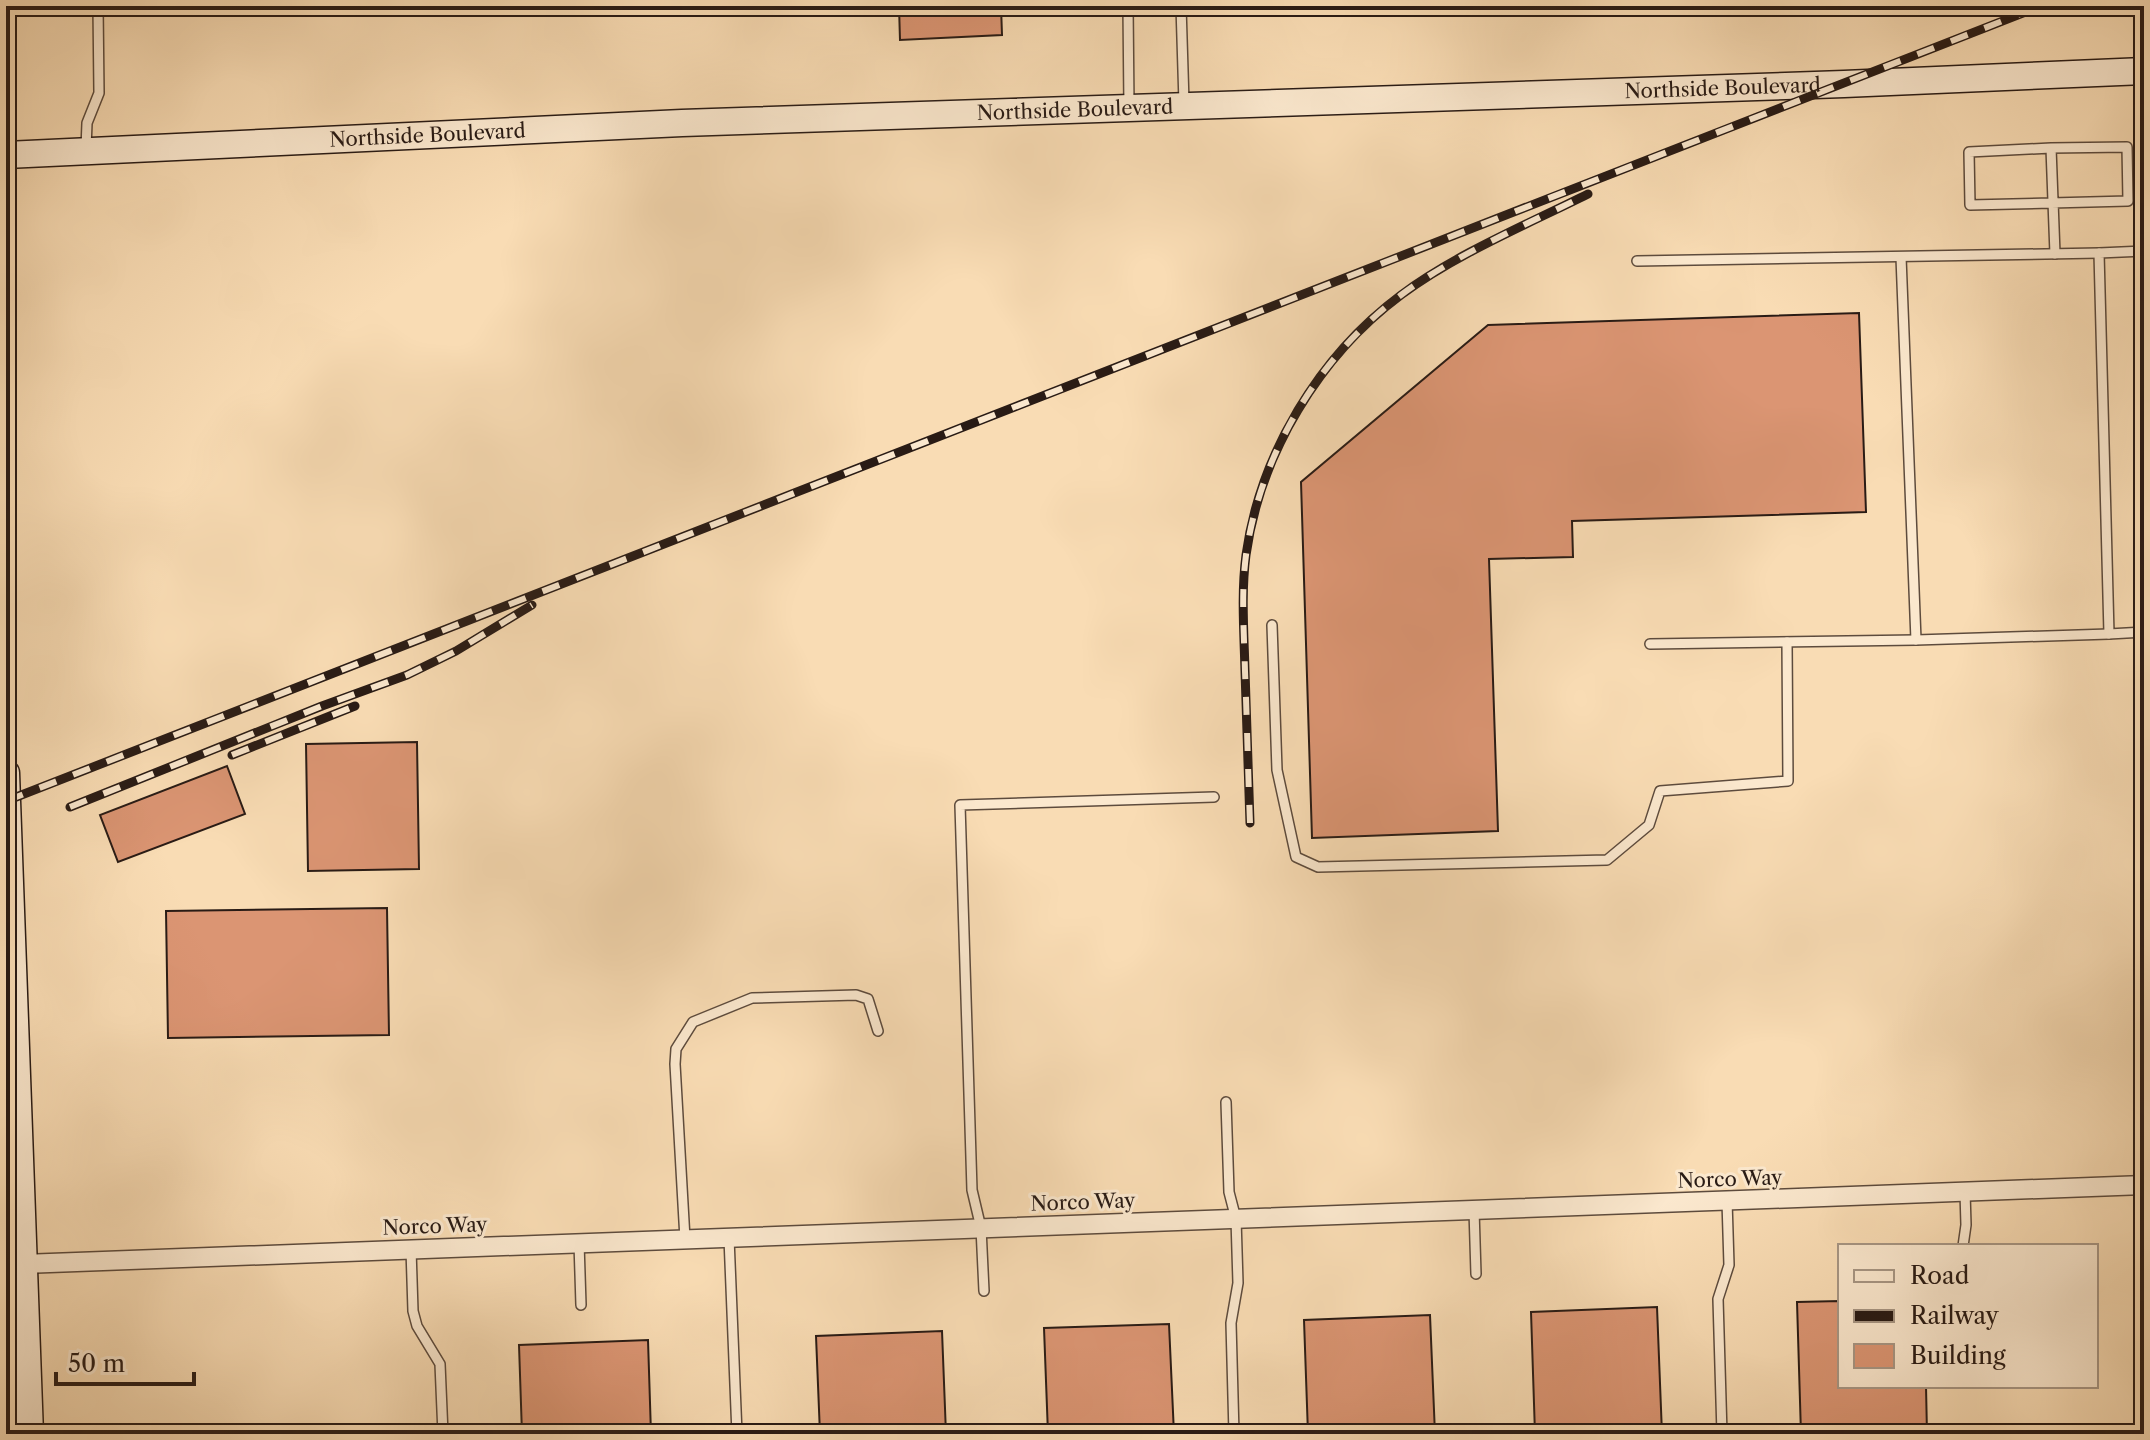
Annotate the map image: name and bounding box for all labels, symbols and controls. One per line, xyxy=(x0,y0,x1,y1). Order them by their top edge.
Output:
street label: Northside Boulevard xyxy=(1624,73,1821,103)
street label: Northside Boulevard xyxy=(976,95,1174,125)
street label: Northside Boulevard xyxy=(329,118,526,152)
street label: Norco Way xyxy=(1677,1165,1784,1193)
street label: Norco Way xyxy=(1030,1188,1137,1216)
street label: Norco Way xyxy=(382,1212,489,1240)
legend xyxy=(1838,1244,2098,1388)
text: Road xyxy=(1910,1261,1970,1290)
text: Railway xyxy=(1910,1301,2000,1330)
scale bar xyxy=(56,1336,194,1386)
text: Building xyxy=(1910,1341,2006,1370)
text: 50 m xyxy=(68,1349,125,1378)

